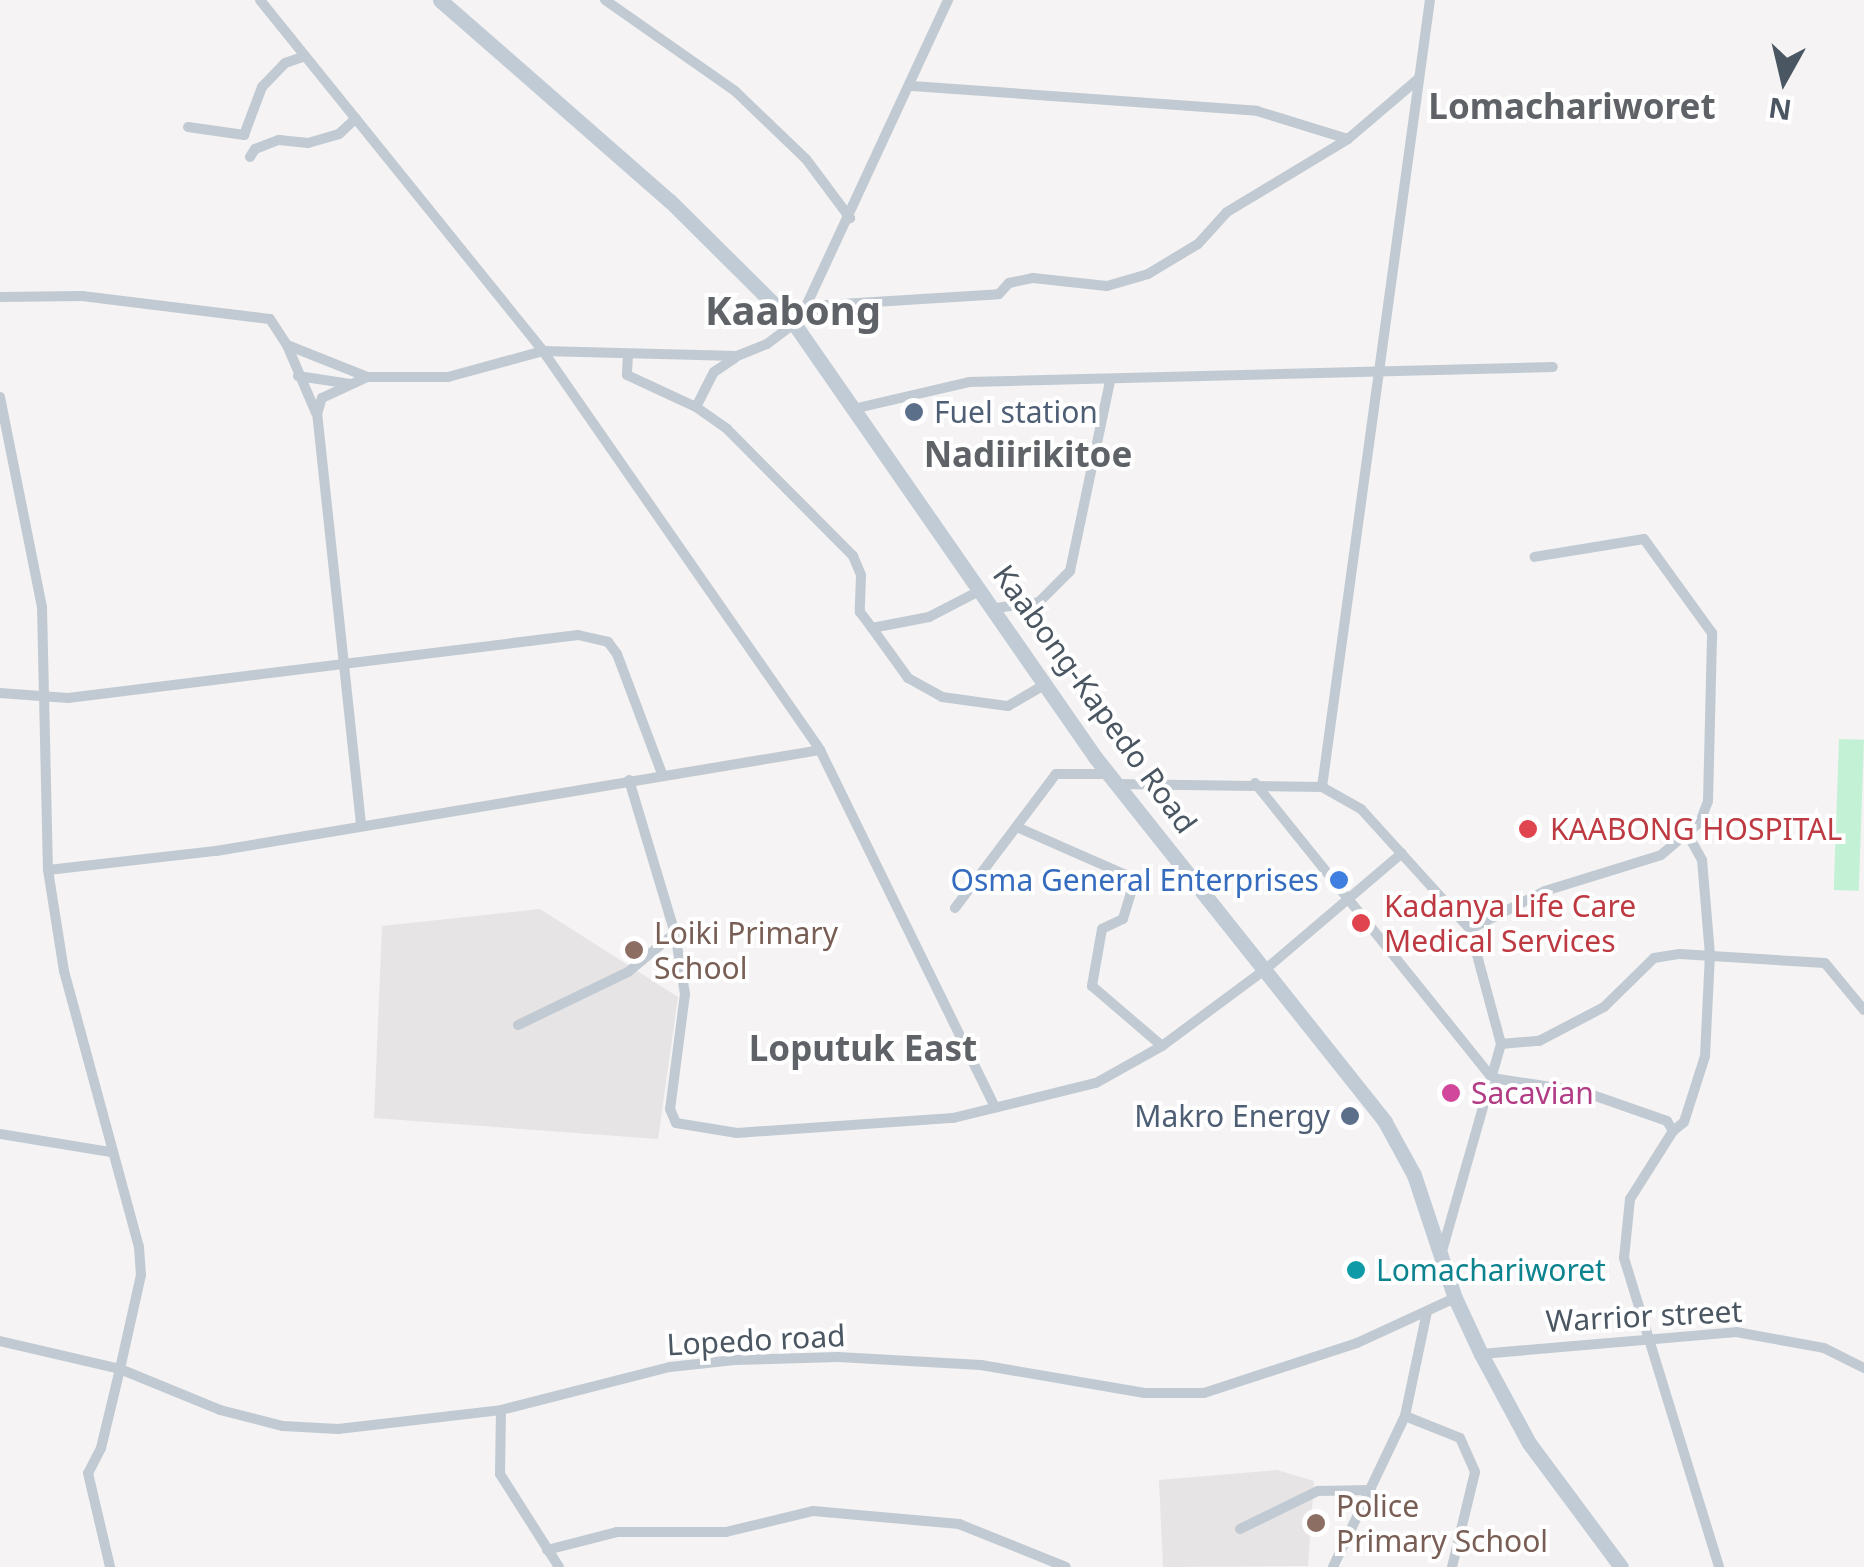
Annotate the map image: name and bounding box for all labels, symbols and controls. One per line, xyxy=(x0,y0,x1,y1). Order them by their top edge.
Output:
north arrow xyxy=(1734,30,1834,130)
district label: Lomachariworet xyxy=(1428,85,1716,127)
text: N xyxy=(1766,89,1794,130)
district label: Kaabong xyxy=(705,286,881,334)
place label: Fuel station xyxy=(934,394,1098,430)
marker: Fuel station xyxy=(903,401,925,423)
district label: Nadiirikitoe xyxy=(924,433,1132,475)
street label: Kaabong-Kapedo Road xyxy=(986,558,1204,840)
place label: KAABONG HOSPITAL xyxy=(1550,811,1842,847)
marker: KAABONG HOSPITAL xyxy=(1515,816,1541,842)
place label: Osma General Enterprises xyxy=(951,862,1319,898)
marker: Osma General Enterprises xyxy=(1328,869,1350,891)
place label: Kadanya Life Care Medical Services xyxy=(1384,888,1636,958)
marker: Kadanya Life Care Medical Services xyxy=(1348,910,1374,936)
place label: Loiki Primary School xyxy=(654,915,838,986)
marker: Loiki Primary School xyxy=(623,939,645,961)
district label: Loputuk East xyxy=(749,1027,977,1069)
place label: Sacavian xyxy=(1471,1075,1594,1111)
marker: Sacavian xyxy=(1440,1082,1462,1104)
place label: Makro Energy xyxy=(1134,1098,1330,1134)
marker: Makro Energy xyxy=(1339,1105,1361,1127)
place label: Lomachariworet xyxy=(1376,1252,1606,1288)
marker: Lomachariworet xyxy=(1345,1259,1367,1281)
street label: Warrior street xyxy=(1545,1293,1743,1339)
street label: Lopedo road xyxy=(666,1317,846,1363)
place label: Police Primary School xyxy=(1336,1488,1548,1558)
marker: Police Primary School xyxy=(1305,1512,1327,1534)

